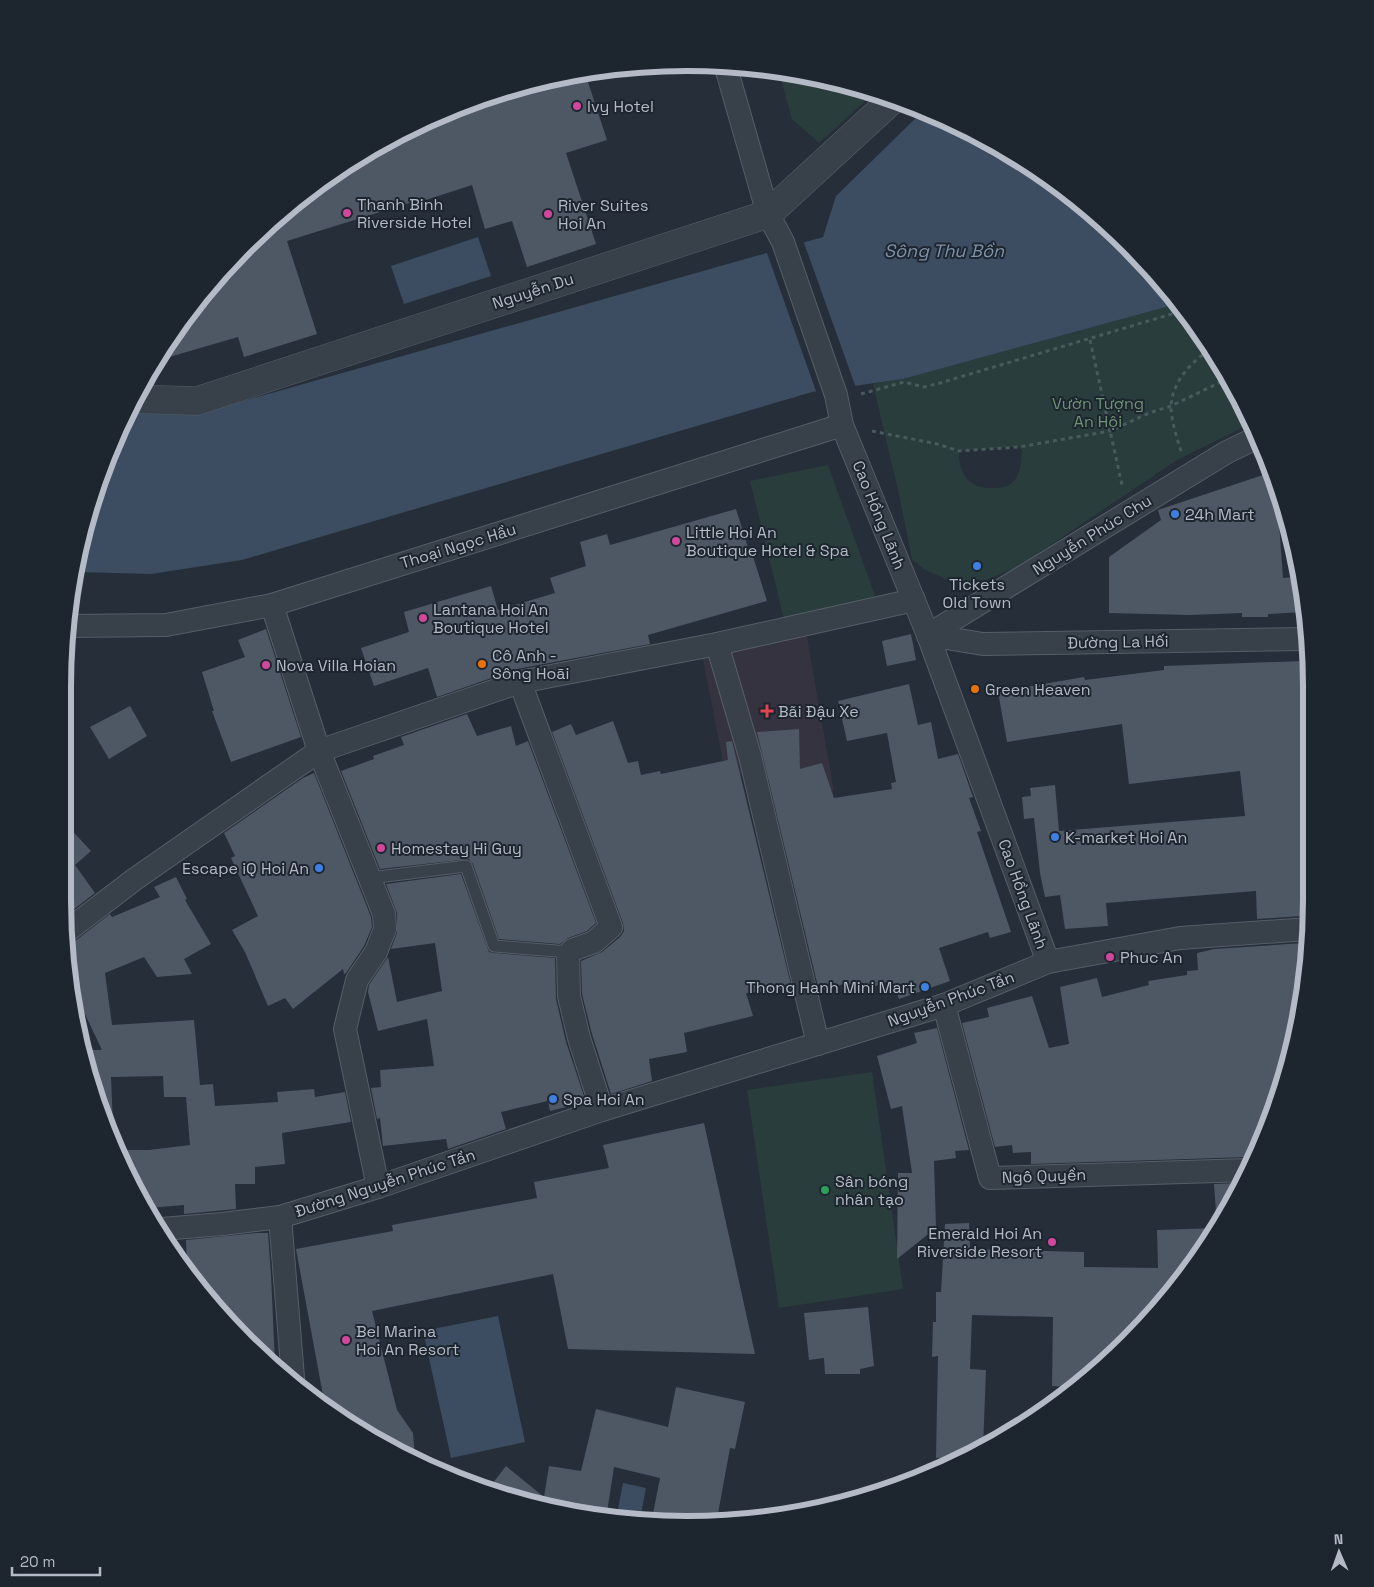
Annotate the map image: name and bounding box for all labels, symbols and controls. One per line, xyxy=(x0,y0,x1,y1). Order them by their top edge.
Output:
place label: Ivy Hotel xyxy=(587,96,654,117)
marker: Ivy Hotel xyxy=(571,100,583,112)
place label: Thanh Binh Riverside Hotel xyxy=(357,194,471,233)
place label: River Suites Hoi An xyxy=(558,195,648,234)
marker: Thanh Binh Riverside Hotel xyxy=(341,207,353,219)
marker: River Suites Hoi An xyxy=(542,208,554,220)
water label: Sông Thu Bồn xyxy=(884,239,1005,262)
street label: Nguyễn Du xyxy=(490,268,576,314)
park label: Vườn Tượng An Hội xyxy=(1052,393,1144,432)
street label: Cao Hồng Lãnh xyxy=(848,458,910,572)
street label: Nguyễn Phúc Chu xyxy=(1029,490,1155,580)
place label: 24h Mart xyxy=(1185,504,1255,525)
marker: 24h Mart xyxy=(1169,508,1181,520)
street label: Thoại Ngọc Hầu xyxy=(398,518,518,574)
place label: Little Hoi An Boutique Hotel & Spa xyxy=(686,522,849,561)
marker: Little Hoi An Boutique Hotel & Spa xyxy=(670,535,682,547)
marker: Tickets Old Town xyxy=(971,560,983,572)
place label: Tickets Old Town xyxy=(943,574,1011,613)
place label: Lantana Hoi An Boutique Hotel xyxy=(433,599,549,638)
marker: Lantana Hoi An Boutique Hotel xyxy=(417,612,429,624)
street label: Đường La Hối xyxy=(1067,631,1169,653)
place label: Cô Anh - Sông Hoāi xyxy=(492,645,569,684)
place label: Nova Villa Hoian xyxy=(276,655,396,676)
marker: Cô Anh - Sông Hoāi xyxy=(476,658,488,670)
marker: Nova Villa Hoian xyxy=(260,659,272,671)
place label: Green Heaven xyxy=(985,679,1091,700)
marker: Green Heaven xyxy=(969,683,981,695)
place label: Bãi Đậu Xe xyxy=(778,701,859,722)
marker: Bãi Đậu Xe xyxy=(760,704,774,718)
place label: K-market Hoi An xyxy=(1065,827,1187,848)
marker: K-market Hoi An xyxy=(1049,831,1061,843)
street label: Cao Hồng Lãnh xyxy=(993,836,1053,952)
place label: Homestay Hi Guy xyxy=(391,838,522,859)
marker: Homestay Hi Guy xyxy=(375,842,387,854)
place label: Escape iQ Hoi An xyxy=(182,858,309,879)
marker: Escape iQ Hoi An xyxy=(313,862,325,874)
place label: Phuc An xyxy=(1120,947,1182,968)
marker: Phuc An xyxy=(1104,951,1116,963)
street label: Nguyễn Phúc Tần xyxy=(885,966,1017,1032)
place label: Thong Hanh Mini Mart xyxy=(746,977,915,998)
marker: Thong Hanh Mini Mart xyxy=(919,981,931,993)
place label: Spa Hoi An xyxy=(563,1089,645,1110)
marker: Spa Hoi An xyxy=(547,1093,559,1105)
street label: Đường Nguyễn Phúc Tần xyxy=(292,1144,478,1222)
street label: Ngô Quyền xyxy=(1001,1164,1087,1188)
place label: Sân bóng nhân tạo xyxy=(835,1171,908,1210)
marker: Sân bóng nhân tạo xyxy=(819,1184,831,1196)
place label: Emerald Hoi An Riverside Resort xyxy=(917,1223,1042,1262)
marker: Emerald Hoi An Riverside Resort xyxy=(1046,1236,1058,1248)
place label: Bel Marina Hoi An Resort xyxy=(356,1321,459,1360)
marker: Bel Marina Hoi An Resort xyxy=(340,1334,352,1346)
north arrow xyxy=(1314,1527,1364,1577)
text: N xyxy=(1334,1530,1344,1548)
scale bar xyxy=(12,1544,100,1576)
text: 20 m xyxy=(20,1552,55,1571)

